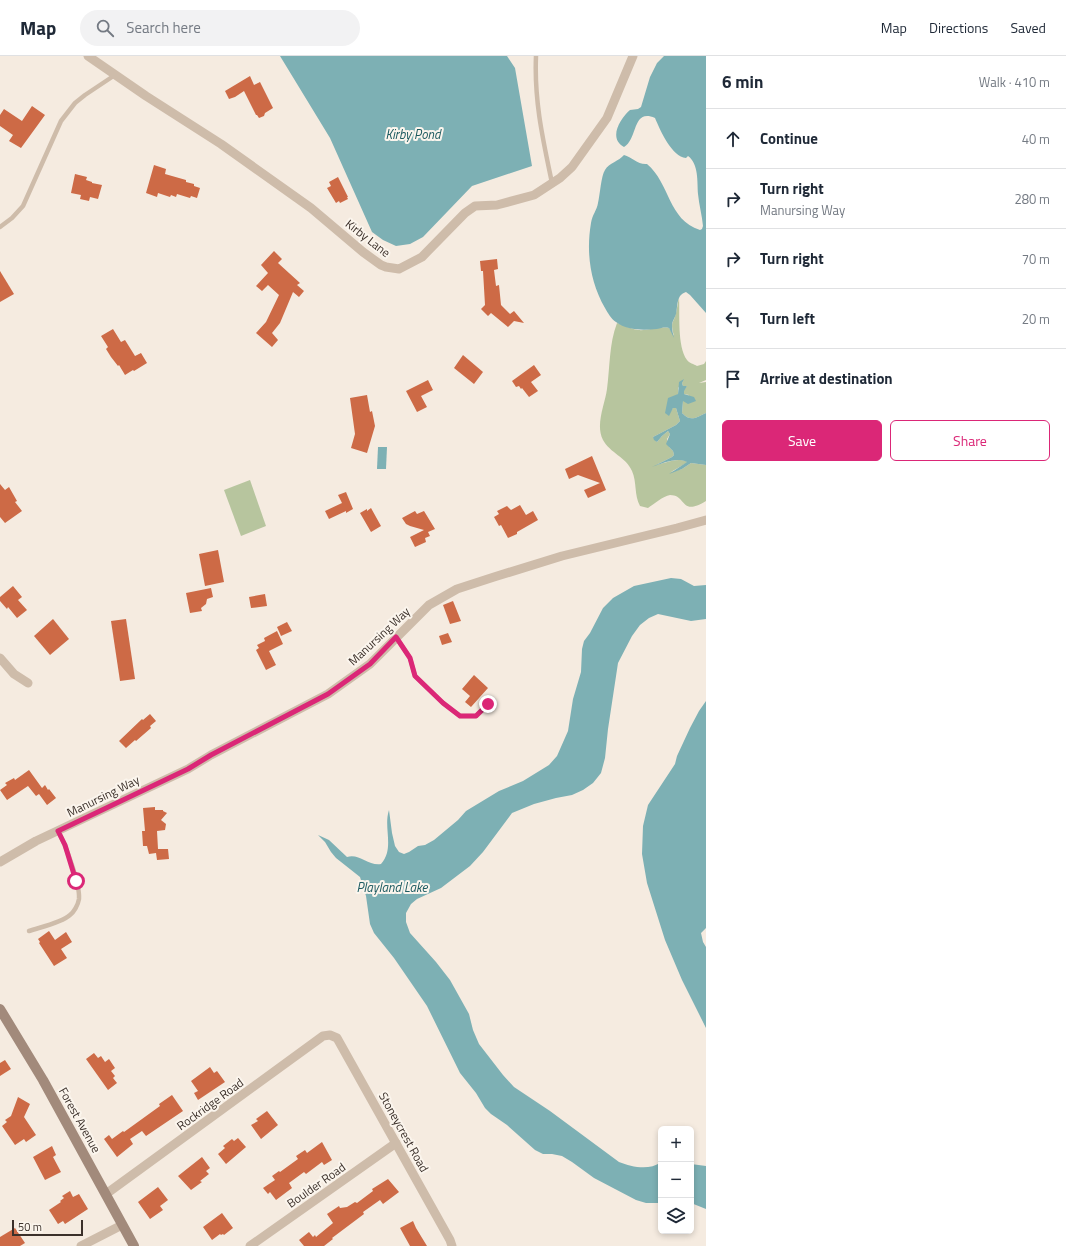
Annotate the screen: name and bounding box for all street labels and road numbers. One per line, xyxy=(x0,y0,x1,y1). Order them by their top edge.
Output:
street label: Kirby Lane xyxy=(341,214,395,262)
street label: Manursing Way xyxy=(344,602,414,670)
street label: Manursing Way xyxy=(63,770,143,822)
street label: Rockridge Road xyxy=(173,1073,247,1135)
street label: Forest Avenue xyxy=(54,1084,106,1156)
street label: Stoneycrest Road xyxy=(374,1089,434,1175)
street label: Boulder Road xyxy=(283,1158,349,1212)

